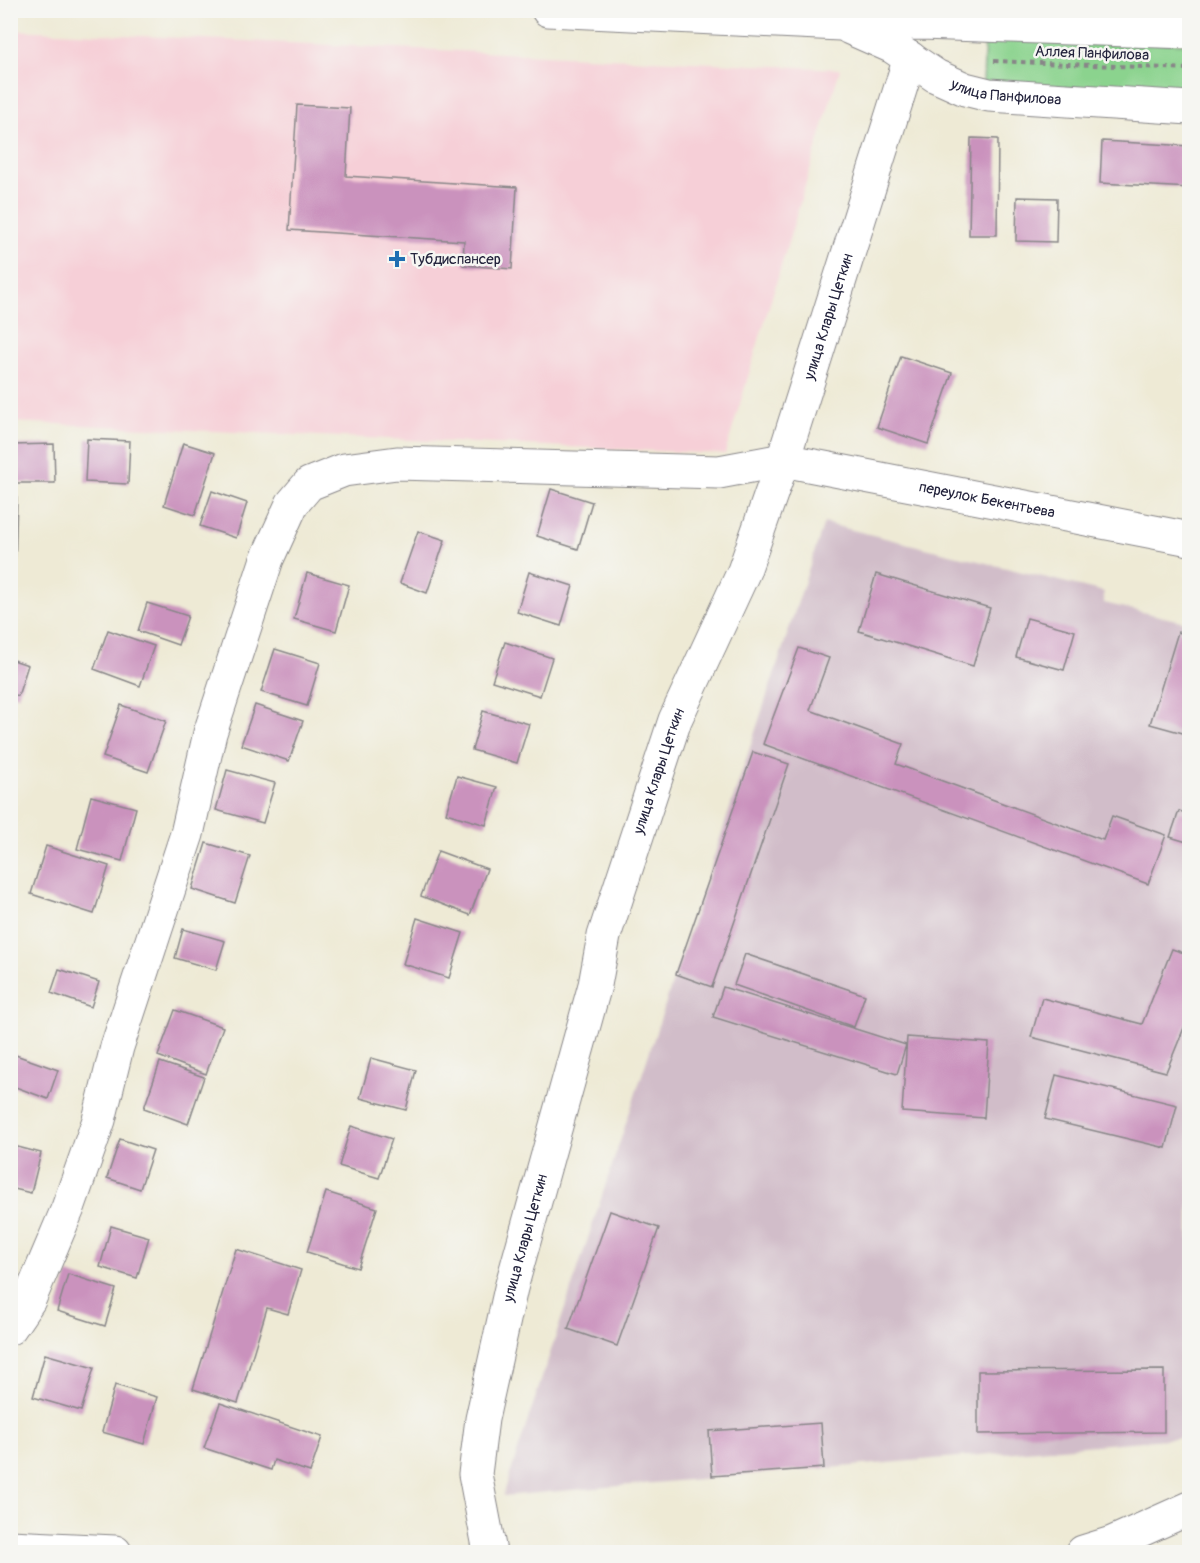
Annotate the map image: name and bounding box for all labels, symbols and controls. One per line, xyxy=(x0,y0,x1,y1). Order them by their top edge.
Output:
street label: Аллея Панфилова xyxy=(1035,42,1149,65)
street label: улица Панфилова xyxy=(947,74,1062,110)
marker: Тубдиспансер xyxy=(388,250,406,268)
place label: Тубдиспансер xyxy=(410,250,501,269)
street label: улица Клары Цеткин xyxy=(800,251,858,383)
street label: переулок Бекентьева xyxy=(917,478,1057,523)
street label: улица Клары Цеткин xyxy=(629,705,689,838)
street label: улица Клары Цеткин xyxy=(499,1172,552,1305)

